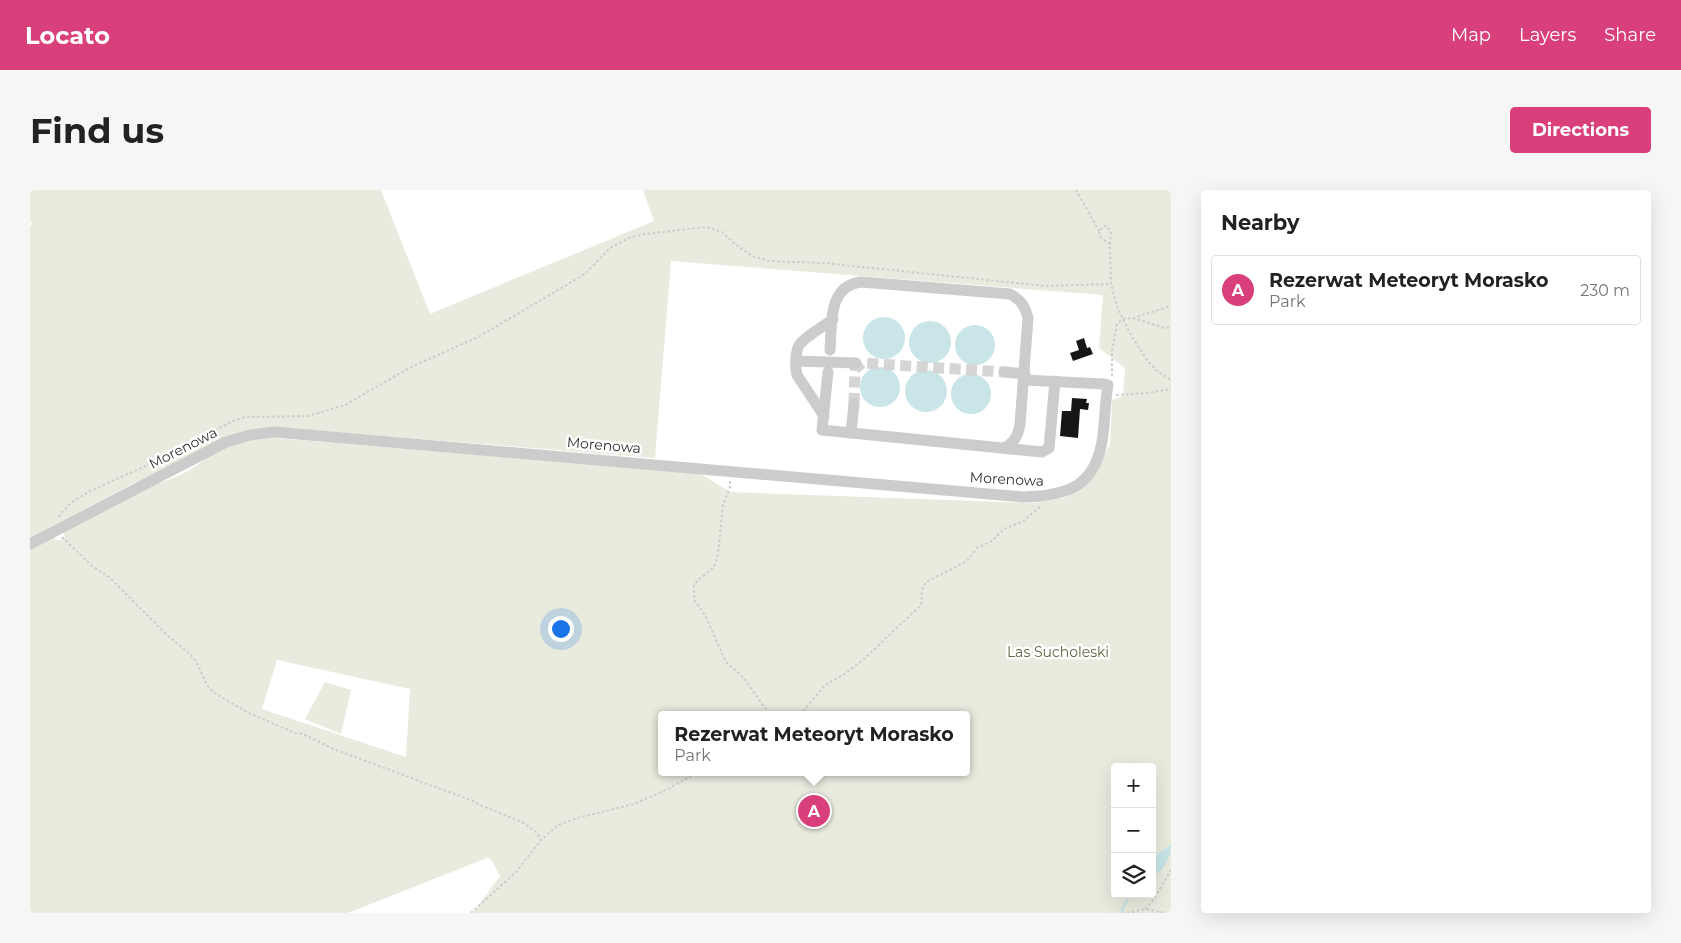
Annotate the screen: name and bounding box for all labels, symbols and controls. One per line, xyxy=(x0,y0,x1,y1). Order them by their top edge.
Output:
text: Locato xyxy=(25,21,110,50)
text: Map xyxy=(1451,24,1491,46)
text: Layers xyxy=(1519,24,1576,46)
text: Share xyxy=(1604,24,1656,46)
button: Directions xyxy=(1510,107,1651,153)
text: Find us xyxy=(30,109,164,152)
text: Nearby xyxy=(1221,210,1300,235)
text: Rezerwat Meteoryt Morasko xyxy=(1269,269,1548,292)
text: A xyxy=(1232,281,1244,300)
text: 230 m xyxy=(1580,281,1630,300)
text: Park xyxy=(1269,292,1306,311)
street label: Morenowa xyxy=(146,423,220,473)
street label: Morenowa xyxy=(566,433,642,457)
street label: Morenowa xyxy=(969,468,1045,490)
your location xyxy=(548,616,574,642)
park label: Las Sucholeski xyxy=(1007,643,1109,661)
popup xyxy=(658,711,970,776)
text: Rezerwat Meteoryt Morasko xyxy=(674,723,954,746)
text: Park xyxy=(674,746,711,765)
map controls xyxy=(1111,763,1156,898)
button: + xyxy=(1111,763,1156,808)
pin: A xyxy=(798,792,830,830)
button: − xyxy=(1111,808,1156,853)
button: layers xyxy=(1111,853,1156,898)

